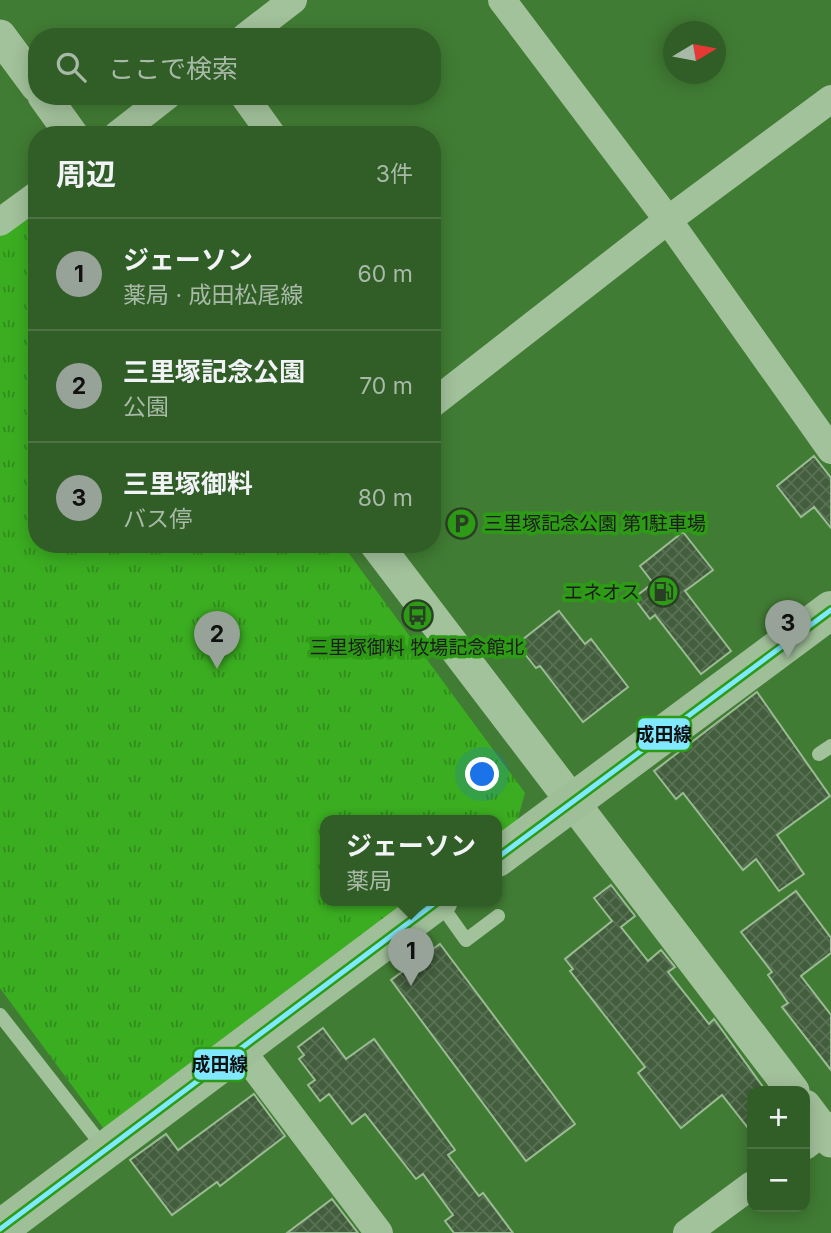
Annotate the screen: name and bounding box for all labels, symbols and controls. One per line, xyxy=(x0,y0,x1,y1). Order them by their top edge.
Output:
north arrow xyxy=(663,21,726,84)
search box xyxy=(28,28,441,105)
icon: search xyxy=(52,48,90,86)
text: ここで検索 xyxy=(108,53,238,84)
text: 周辺 xyxy=(56,156,116,192)
text: 3件 xyxy=(376,160,413,188)
text: ジェーソン xyxy=(123,244,253,275)
text: 1 xyxy=(74,260,84,288)
text: 60 m xyxy=(358,260,413,288)
text: 薬局 · 成田松尾線 xyxy=(123,281,304,309)
text: 三里塚記念公園 xyxy=(123,356,305,387)
text: 2 xyxy=(72,372,86,400)
text: 70 m xyxy=(359,372,413,400)
text: 公園 xyxy=(123,393,169,421)
text: 三里塚御料 xyxy=(123,468,253,499)
text: 3 xyxy=(72,484,86,512)
text: 80 m xyxy=(358,484,413,512)
text: バス停 xyxy=(123,505,192,533)
parking icon: 三里塚記念公園 第1駐車場 xyxy=(444,506,478,540)
place label: 三里塚記念公園 第1駐車場 xyxy=(484,512,706,535)
fuel station icon: エネオス xyxy=(646,575,680,609)
place label: エネオス xyxy=(564,581,640,604)
bus stop icon: 三里塚御料 牧場記念館北 xyxy=(400,599,434,633)
pin: 3 xyxy=(765,600,811,658)
pin: 2 xyxy=(194,611,240,669)
place label: 三里塚御料 牧場記念館北 xyxy=(310,636,524,659)
line badge: 成田線 xyxy=(637,717,691,751)
text: 成田線 xyxy=(635,723,693,746)
your location xyxy=(465,757,499,791)
popup xyxy=(320,815,502,906)
text: ジェーソン xyxy=(346,830,476,861)
text: 薬局 xyxy=(346,867,392,895)
pin: 1 xyxy=(388,928,434,986)
line badge: 成田線 xyxy=(193,1048,246,1081)
text: 成田線 xyxy=(191,1053,249,1076)
map controls xyxy=(747,1086,810,1212)
button: + xyxy=(747,1086,810,1149)
button: − xyxy=(747,1149,810,1212)

